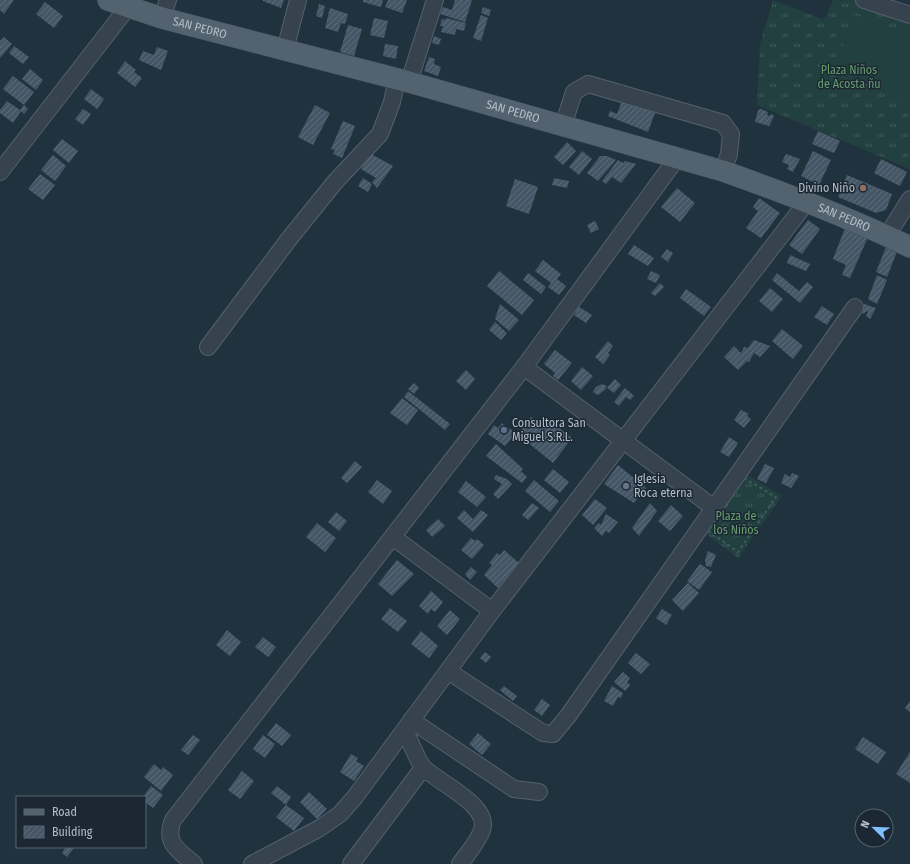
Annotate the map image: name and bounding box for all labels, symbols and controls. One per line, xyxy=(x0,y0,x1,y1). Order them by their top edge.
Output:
street label: SAN PEDRO xyxy=(171,14,228,42)
park label: Plaza Niños de Acosta ñu xyxy=(818,63,880,91)
street label: SAN PEDRO xyxy=(484,97,541,126)
place label: Divino Niño xyxy=(798,181,855,195)
marker: Divino Niño xyxy=(858,183,868,193)
street label: SAN PEDRO xyxy=(816,200,872,235)
place label: Consultora San Miguel S.R.L. xyxy=(512,416,586,444)
marker: Consultora San Miguel S.R.L. xyxy=(499,425,509,435)
place label: Iglesia Roca eterna xyxy=(634,472,693,500)
marker: Iglesia Roca eterna xyxy=(621,481,631,491)
park label: Plaza de los Niños xyxy=(713,509,759,537)
legend xyxy=(16,796,146,848)
text: Road xyxy=(52,805,77,819)
north arrow xyxy=(854,808,894,848)
text: N xyxy=(858,819,873,830)
text: Building xyxy=(52,825,93,839)

